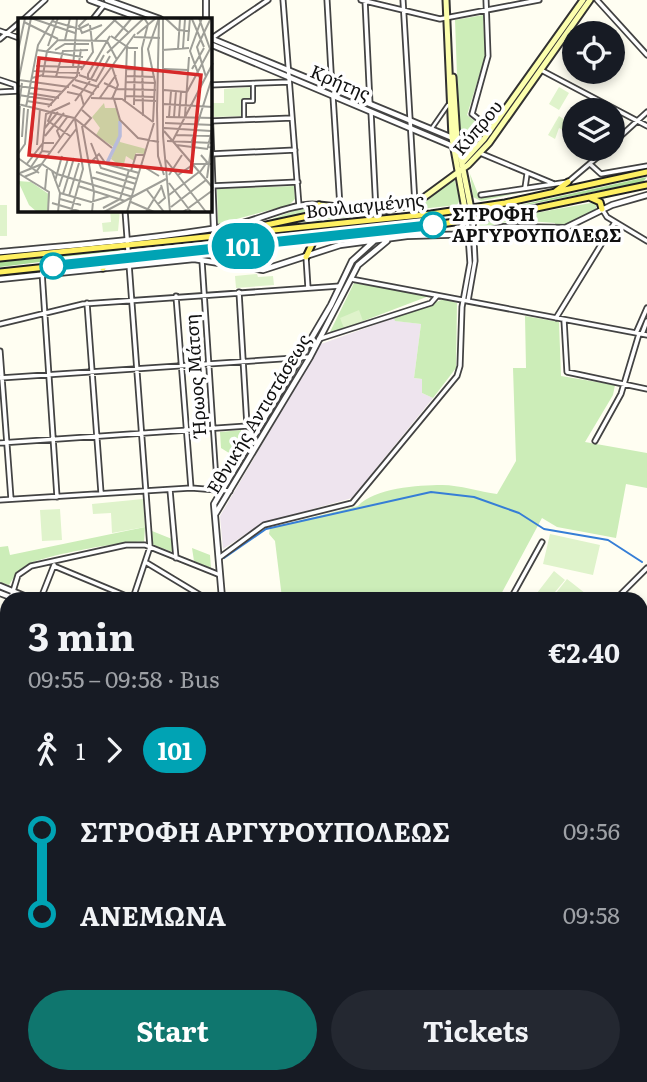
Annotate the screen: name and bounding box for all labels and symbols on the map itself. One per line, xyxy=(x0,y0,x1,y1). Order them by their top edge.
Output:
inset map xyxy=(18,18,212,212)
street label: Κρήτης xyxy=(306,57,375,106)
street label: Κύπρου xyxy=(446,93,508,161)
street label: Βουλιαγμένης xyxy=(304,185,425,224)
place label: ΣΤΡΟΦΗ ΑΡΓΥΡΟΥΠΟΛΕΩΣ xyxy=(452,200,621,248)
marker: ΣΤΡΟΦΗ ΑΡΓΥΡΟΥΠΟΛΕΩΣ xyxy=(420,212,446,238)
line badge: 101 xyxy=(203,223,283,269)
unlabelled marker xyxy=(40,253,66,279)
street label: Ήρωος Μάτση xyxy=(177,314,212,441)
street label: Εθνικής Αντιστάσεως xyxy=(199,328,316,498)

